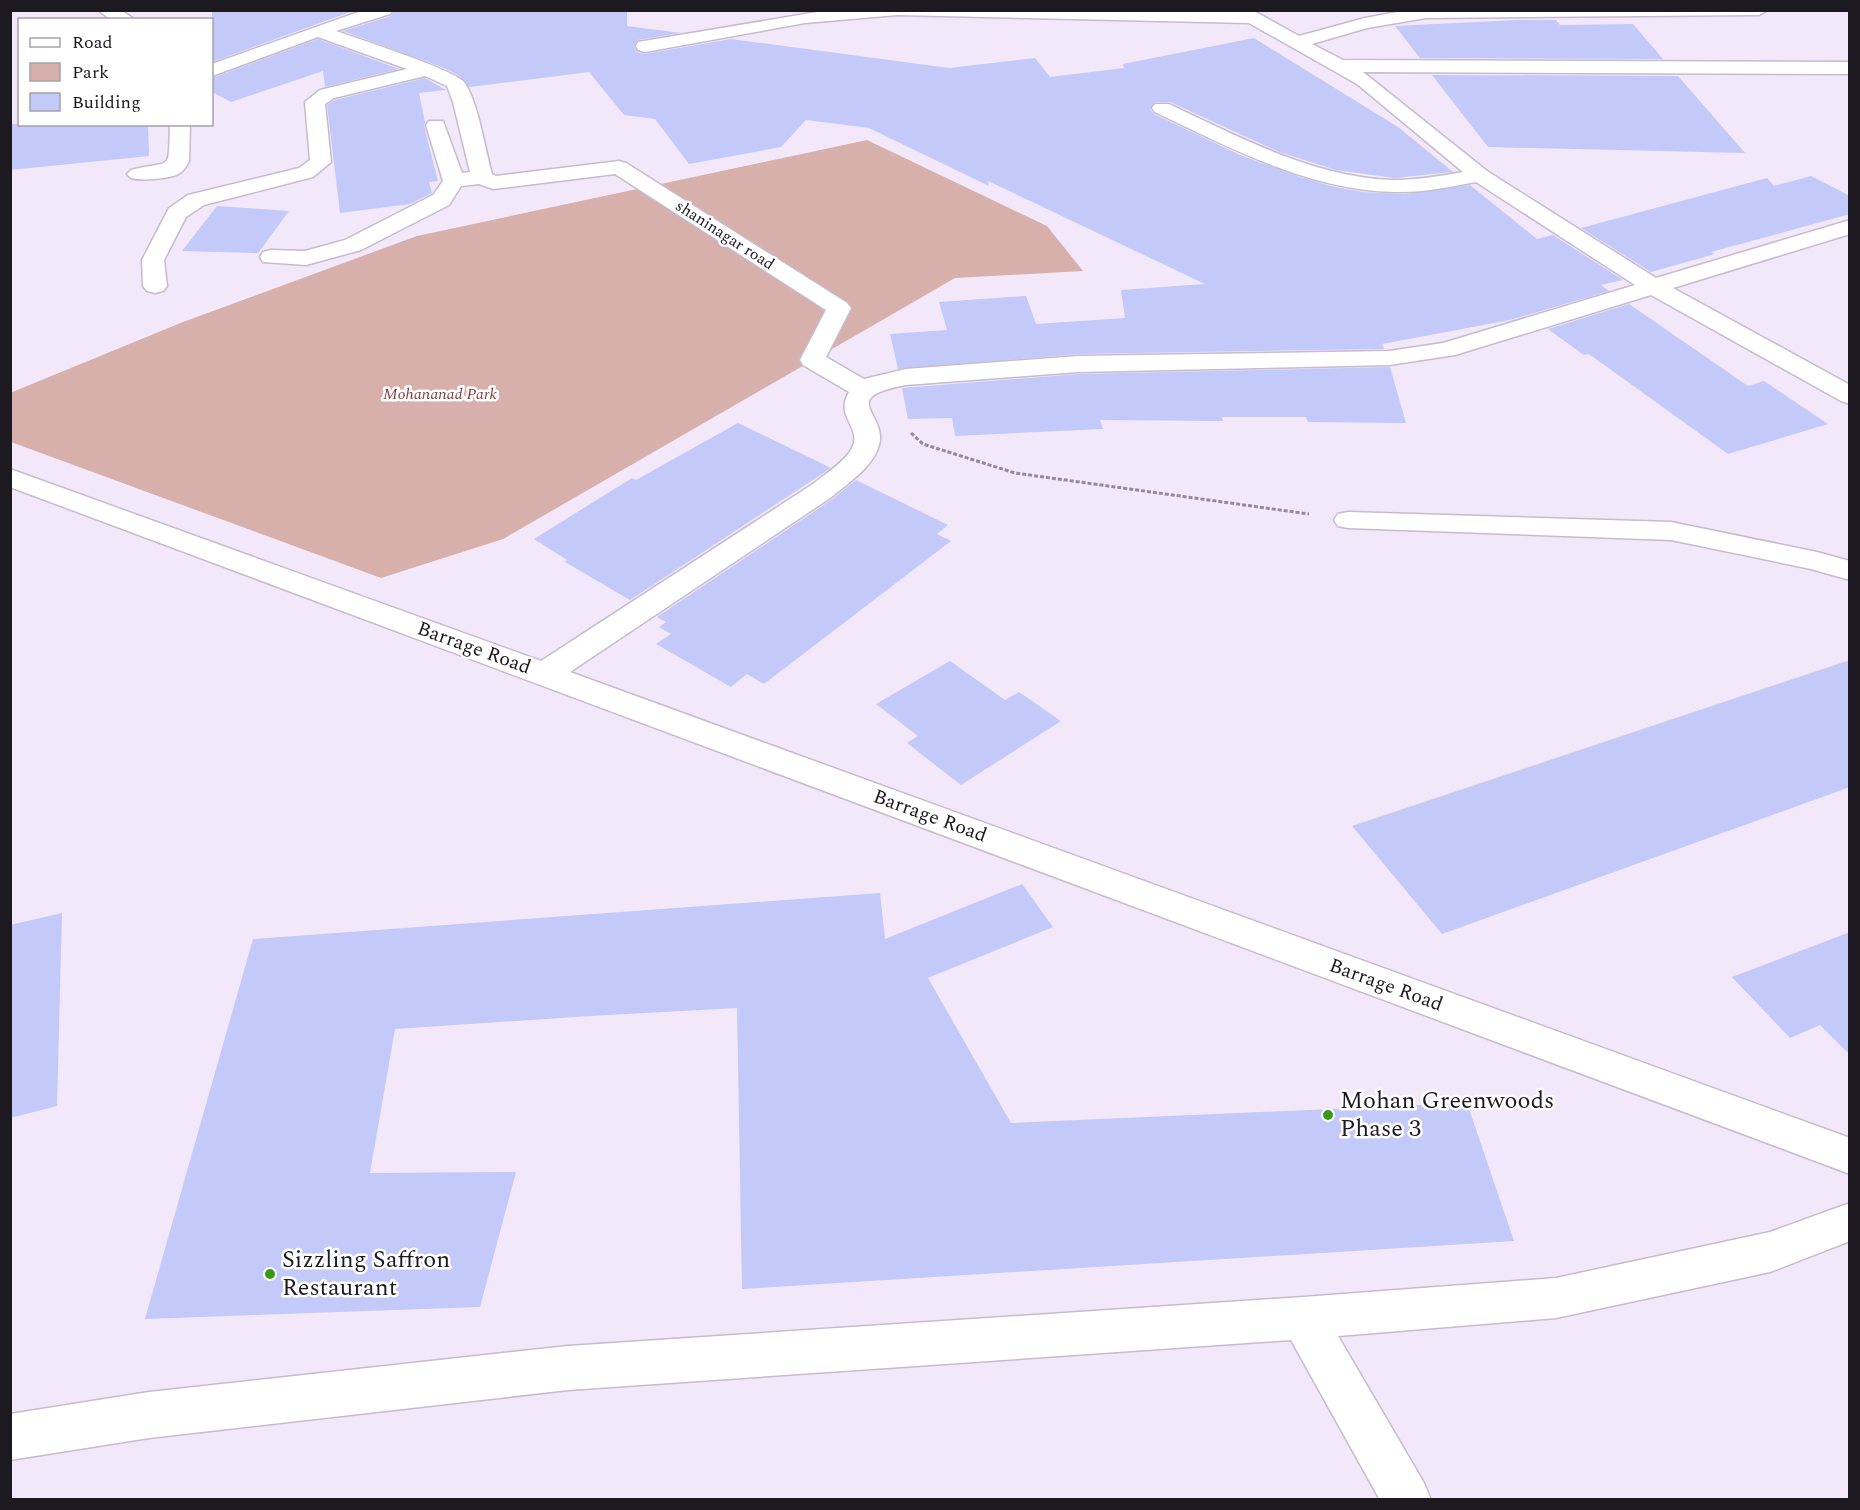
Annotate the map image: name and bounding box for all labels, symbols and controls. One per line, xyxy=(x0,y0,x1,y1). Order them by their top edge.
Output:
legend xyxy=(18,18,213,126)
text: Road xyxy=(72,29,113,56)
text: Park xyxy=(72,59,109,86)
text: Building xyxy=(72,89,141,116)
street label: shaninagar road xyxy=(671,194,779,276)
park label: Mohananad Park xyxy=(383,382,498,406)
street label: Barrage Road xyxy=(413,614,535,682)
street label: Barrage Road xyxy=(869,782,991,850)
street label: Barrage Road xyxy=(1325,951,1447,1019)
place label: Mohan Greenwoods Phase 3 xyxy=(1340,1083,1554,1147)
marker: Mohan Greenwoods Phase 3 xyxy=(1321,1108,1335,1122)
place label: Sizzling Saffron Restaurant xyxy=(282,1242,450,1306)
marker: Sizzling Saffron Restaurant xyxy=(263,1267,277,1281)

